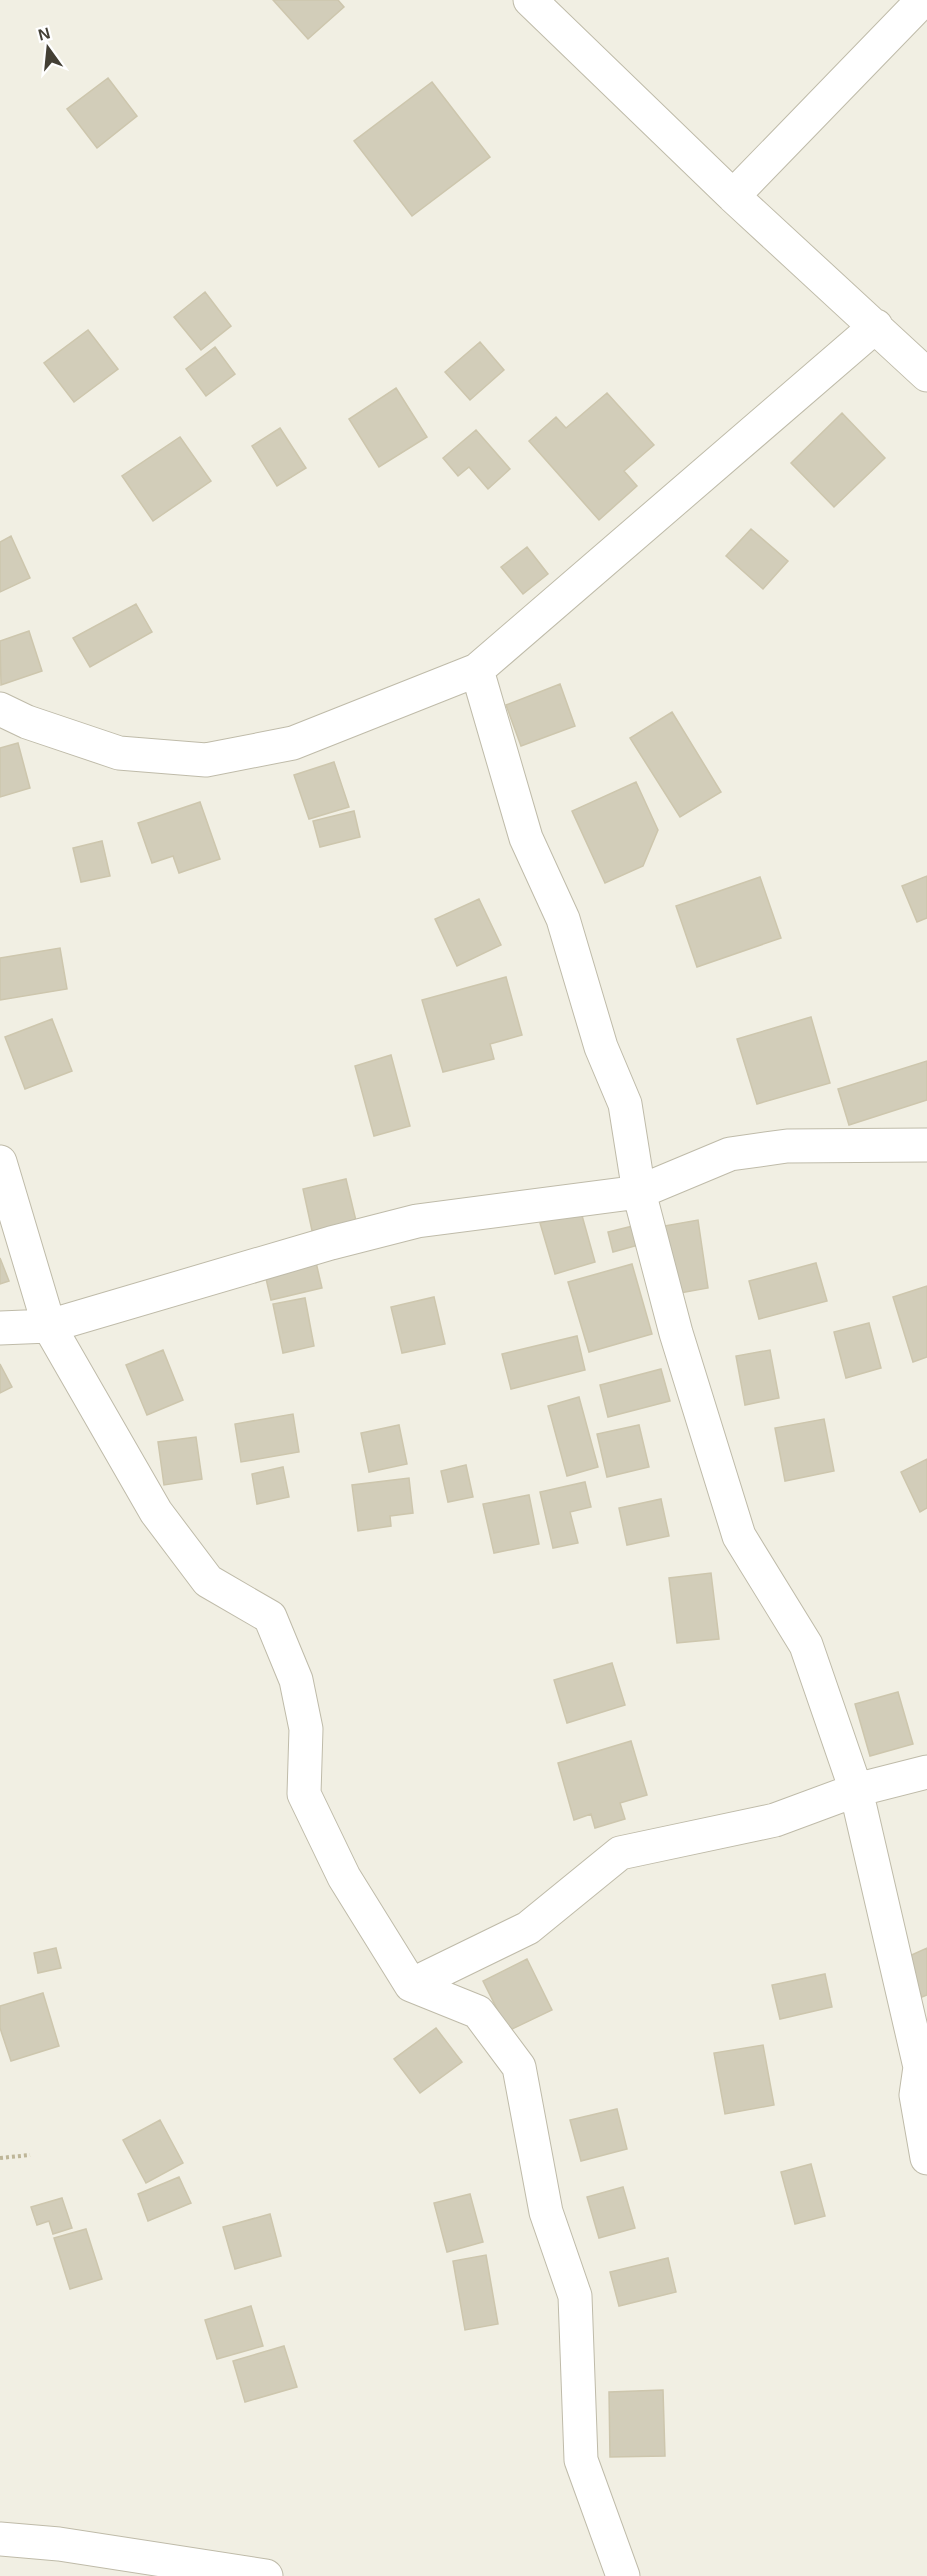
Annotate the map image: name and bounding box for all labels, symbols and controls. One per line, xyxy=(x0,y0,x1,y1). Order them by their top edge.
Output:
north arrow xyxy=(18,18,78,78)
text: N xyxy=(36,24,52,44)

